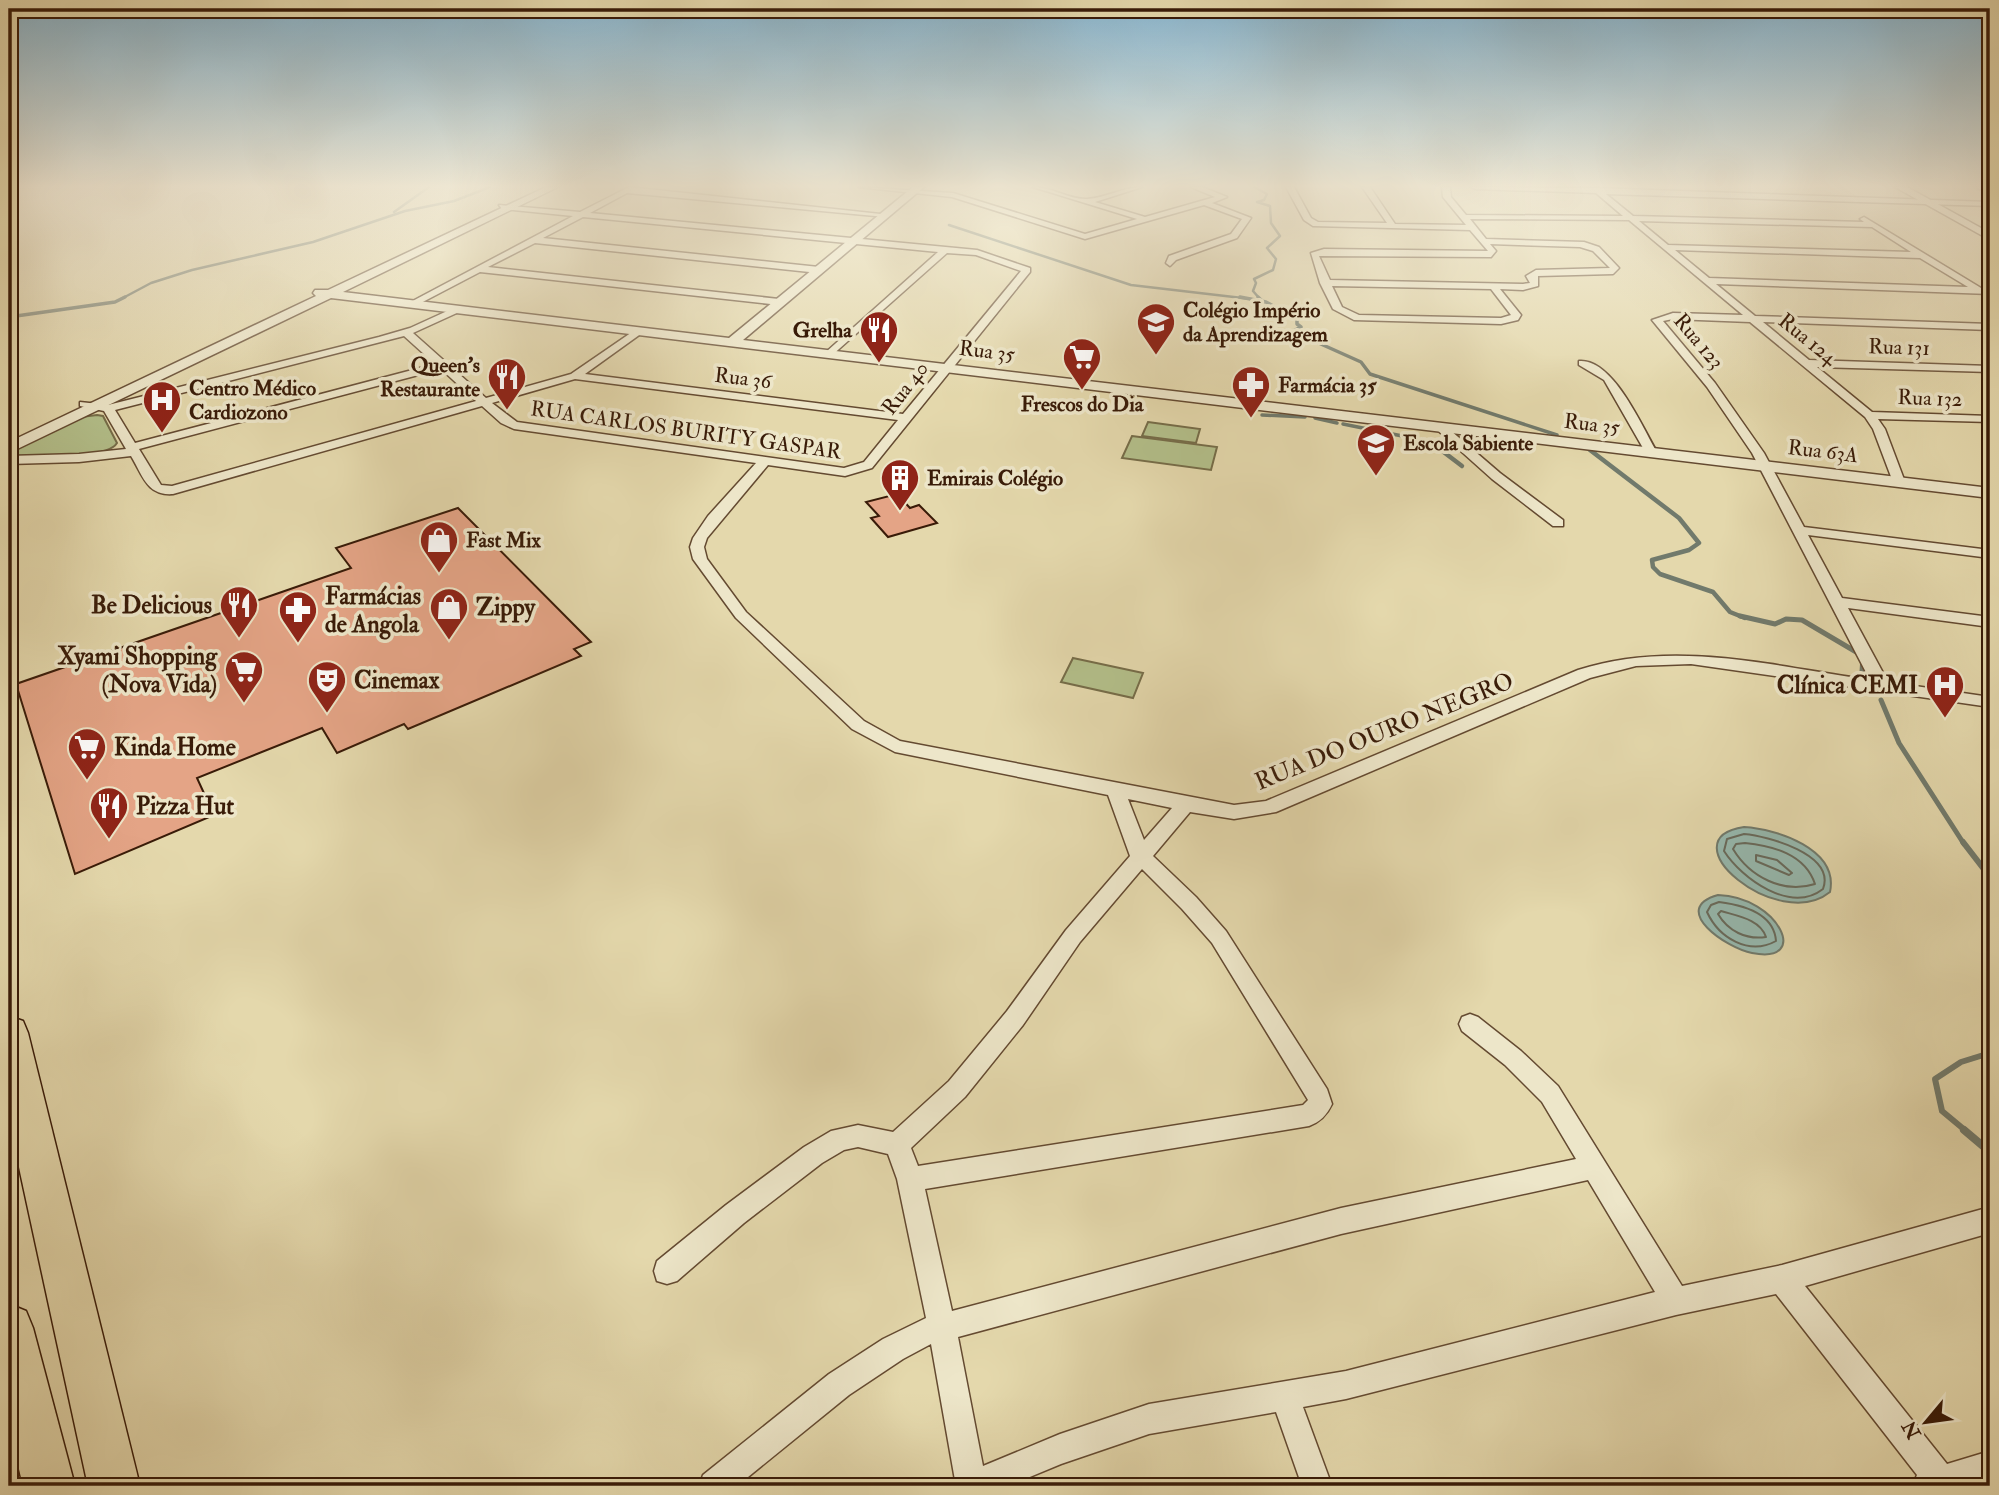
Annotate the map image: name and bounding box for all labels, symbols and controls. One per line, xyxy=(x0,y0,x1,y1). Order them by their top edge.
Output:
place label: Colégio Império da Aprendizagem xyxy=(1183,297,1328,348)
school or university icon: Colégio Império da Aprendizagem xyxy=(1135,301,1177,356)
street label: Rua 124 xyxy=(1773,307,1844,372)
street label: Rua 123 xyxy=(1667,308,1730,375)
restaurant icon: Grelha xyxy=(858,309,900,364)
place label: Grelha xyxy=(793,317,853,344)
street label: Rua 131 xyxy=(1868,333,1930,362)
street label: Rua 35 xyxy=(957,335,1017,368)
supermarket icon: Frescos do Dia xyxy=(1061,336,1103,391)
place label: Queen's Restaurante xyxy=(380,352,480,403)
restaurant icon: Queen's Restaurante xyxy=(486,356,528,411)
street label: Rua 40 xyxy=(876,356,935,421)
street label: Rua 36 xyxy=(713,362,774,396)
pharmacy icon: Farmácia 35 xyxy=(1230,364,1272,419)
place label: Farmácia 35 xyxy=(1278,372,1377,399)
place label: Centro Médico Cardiozono xyxy=(189,375,316,426)
hospital icon: Centro Médico Cardiozono xyxy=(141,379,183,434)
street label: Rua 132 xyxy=(1897,384,1963,413)
place label: Frescos do Dia xyxy=(1021,391,1145,418)
street label: RUA CARLOS BURITY GASPAR xyxy=(529,395,844,466)
street label: Rua 35 xyxy=(1562,408,1622,441)
school or university icon: Escola Sabiente xyxy=(1355,422,1397,477)
place label: Escola Sabiente xyxy=(1403,430,1533,457)
street label: Rua 63A xyxy=(1786,434,1860,469)
building icon: Emirais Colégio xyxy=(879,457,921,512)
place label: Emirais Colégio xyxy=(927,465,1063,492)
shop icon: Fast Mix xyxy=(418,519,460,574)
place label: Fast Mix xyxy=(466,527,542,554)
place label: Farmácias de Angola xyxy=(325,581,421,640)
restaurant icon: Be Delicious xyxy=(218,584,260,639)
shop icon: Zippy xyxy=(428,586,470,641)
pharmacy icon: Farmácias de Angola xyxy=(277,589,319,644)
place label: Be Delicious xyxy=(91,590,212,621)
place label: Zippy xyxy=(476,592,536,623)
place label: Xyami Shopping (Nova Vida) xyxy=(58,641,218,700)
supermarket icon: Xyami Shopping (Nova Vida) xyxy=(223,649,265,704)
theatre icon: Cinemax xyxy=(306,659,348,714)
hospital icon: Clínica CEMI xyxy=(1924,664,1966,719)
place label: Cinemax xyxy=(354,665,440,696)
street label: RUA DO OURO NEGRO xyxy=(1250,665,1518,798)
place label: Clínica CEMI xyxy=(1777,670,1918,701)
supermarket icon: Kinda Home xyxy=(66,726,108,781)
place label: Kinda Home xyxy=(114,732,236,763)
restaurant icon: Pizza Hut xyxy=(88,785,130,840)
place label: Pizza Hut xyxy=(136,791,234,822)
north arrow xyxy=(1890,1386,1960,1456)
text: N xyxy=(1897,1416,1927,1444)

